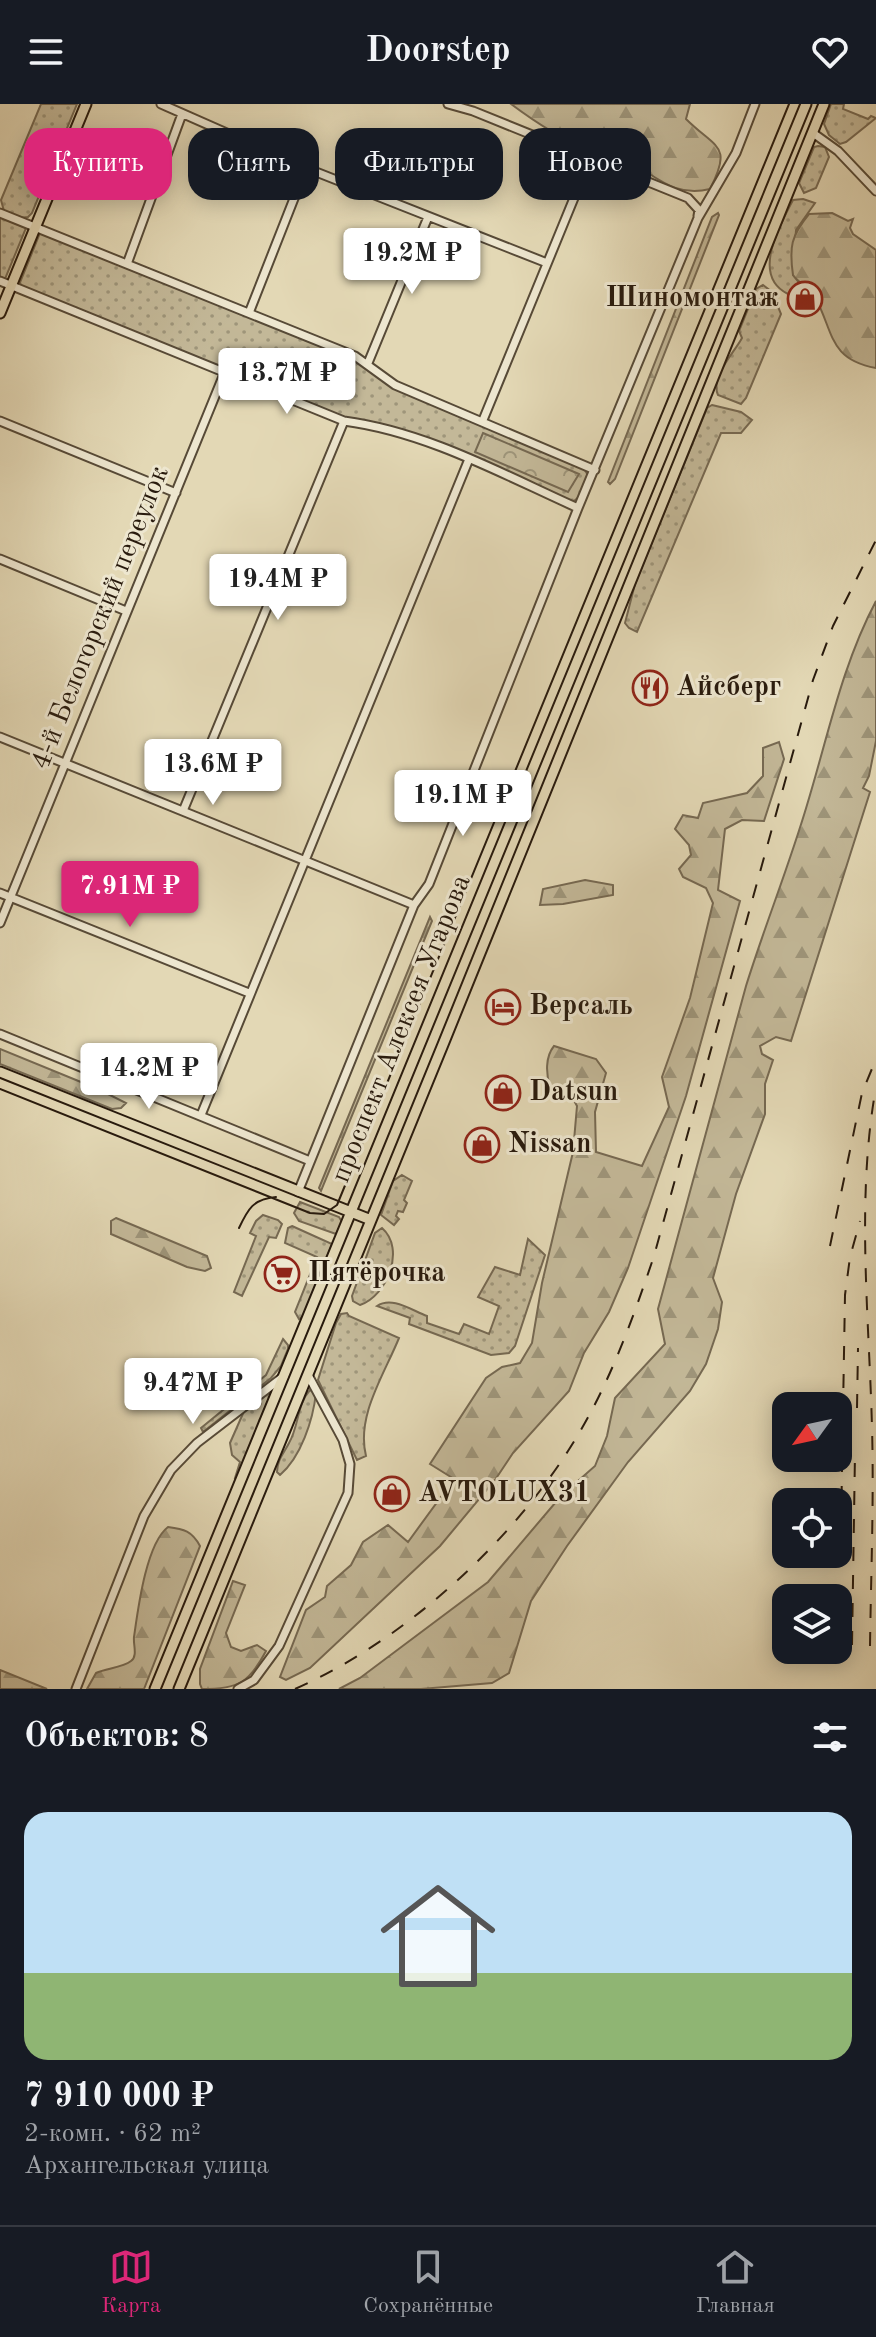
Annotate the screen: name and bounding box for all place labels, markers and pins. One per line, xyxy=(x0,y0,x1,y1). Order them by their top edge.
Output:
pin: 19.2M ₽ xyxy=(338,228,486,296)
shop icon: Шиномонтаж xyxy=(786,280,824,318)
place label: Шиномонтаж xyxy=(605,285,779,313)
pin: 13.7M ₽ xyxy=(213,348,361,416)
pin: 19.4M ₽ xyxy=(204,554,352,622)
restaurant icon: Айсберг xyxy=(631,669,669,707)
place label: Айсберг xyxy=(676,674,781,702)
pin: 13.6M ₽ xyxy=(139,739,287,807)
pin: 19.1M ₽ xyxy=(389,770,537,838)
pin: 7.91M ₽ xyxy=(56,861,204,929)
hotel icon: Версаль xyxy=(484,988,522,1026)
place label: Версаль xyxy=(529,993,633,1021)
pin: 14.2M ₽ xyxy=(75,1043,223,1111)
shop icon: Datsun xyxy=(484,1074,522,1112)
place label: Datsun xyxy=(529,1079,618,1107)
shop icon: Nissan xyxy=(463,1126,501,1164)
place label: Nissan xyxy=(508,1131,592,1159)
supermarket icon: Пятёрочка xyxy=(263,1255,301,1293)
place label: Пятёрочка xyxy=(308,1260,445,1288)
pin: 9.47M ₽ xyxy=(119,1358,267,1426)
shop icon: AVTOLUX31 xyxy=(373,1475,411,1513)
place label: AVTOLUX31 xyxy=(418,1480,590,1508)

